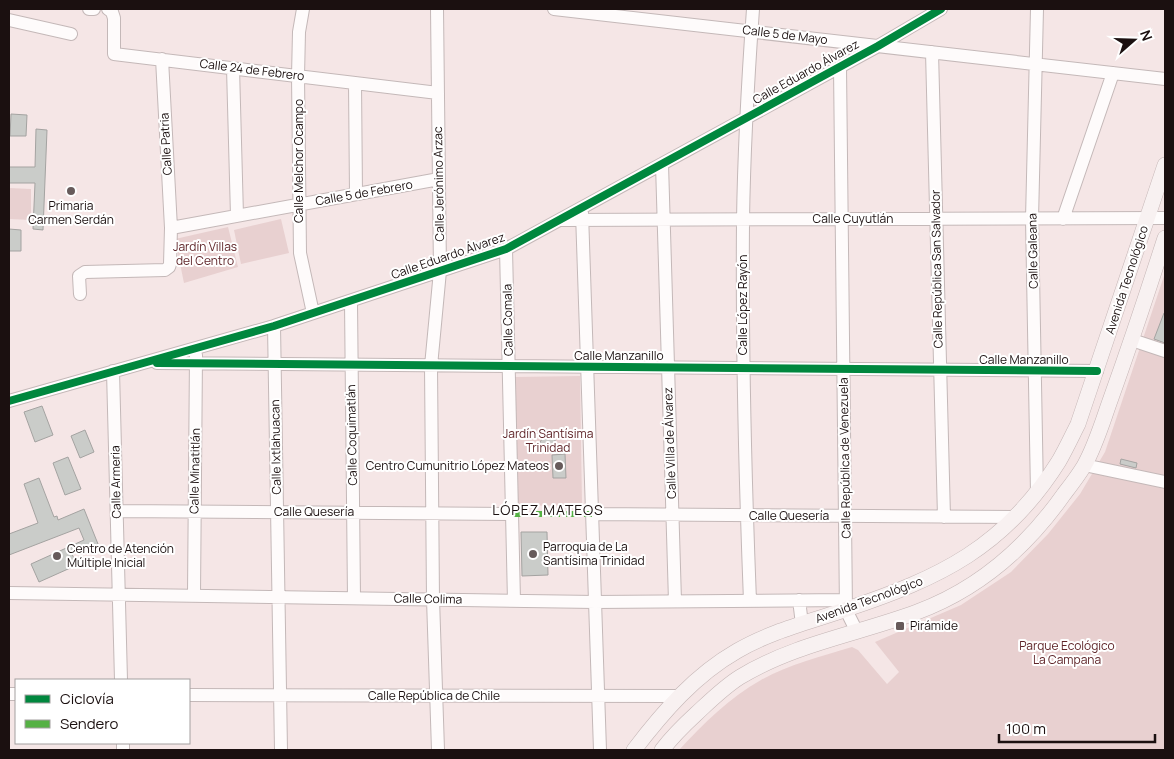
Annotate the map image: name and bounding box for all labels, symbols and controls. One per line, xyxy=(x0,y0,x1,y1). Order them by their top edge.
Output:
north arrow xyxy=(1109,15,1159,65)
street label: Calle 5 de Mayo xyxy=(741,21,829,48)
text: N xyxy=(1136,27,1157,43)
street label: Calle Eduardo Álvarez xyxy=(750,35,862,108)
street label: Calle 24 de Febrero xyxy=(199,55,305,84)
street label: Calle Melchor Ocampo xyxy=(290,99,307,223)
street label: Calle Patria xyxy=(155,112,176,176)
street label: Calle Jerónimo Arzac xyxy=(429,126,448,242)
street label: Calle 5 de Febrero xyxy=(314,176,414,209)
marker: Primaria Carmen Serdán xyxy=(65,185,77,197)
street label: Calle República San Salvador xyxy=(927,189,946,348)
place label: Primaria Carmen Serdán xyxy=(28,197,114,228)
street label: Calle Cuyutlán xyxy=(813,210,893,227)
street label: Calle Galeana xyxy=(1023,213,1042,289)
street label: Avenida Tecnológico xyxy=(1101,223,1152,336)
street label: Calle Eduardo Álvarez xyxy=(389,228,507,283)
park label: Jardín Villas del Centro xyxy=(173,238,237,269)
street label: Calle López Rayón xyxy=(734,255,751,355)
street label: Calle Comala xyxy=(498,284,517,356)
street label: Calle Manzanillo xyxy=(574,347,664,364)
street label: Calle Manzanillo xyxy=(979,351,1069,368)
street label: Calle República de Venezuela xyxy=(835,377,854,539)
street label: Calle Coquimatlán xyxy=(342,384,361,486)
street label: Calle Villa de Álvarez xyxy=(659,387,680,499)
street label: Calle Ixtlahuacan xyxy=(266,399,285,495)
park label: Jardín Santísima Trinidad xyxy=(503,425,593,456)
street label: Calle Minatitlán xyxy=(185,428,204,514)
street label: Calle Armeria xyxy=(106,445,125,519)
place label: Centro Cumunitrio López Mateos xyxy=(366,457,549,474)
marker: Centro Cumunitrio López Mateos xyxy=(553,460,565,472)
district label: LÓPEZ MATEOS xyxy=(492,500,604,519)
street label: Calle Quesería xyxy=(274,503,354,520)
street label: Calle Quesería xyxy=(749,507,829,524)
place label: Parroquia de La Santísima Trinidad xyxy=(543,538,645,569)
place label: Centro de Atención Múltiple Inicial xyxy=(67,540,174,571)
marker: Parroquia de La Santísima Trinidad xyxy=(527,548,539,560)
marker: Centro de Atención Múltiple Inicial xyxy=(51,550,63,562)
street label: Avenida Tecnológico xyxy=(813,572,925,627)
street label: Calle Colima xyxy=(394,589,462,608)
place label: Pirámide xyxy=(910,617,958,634)
marker: Pirámide xyxy=(894,620,906,632)
park label: Parque Ecológico La Campana xyxy=(1019,637,1115,668)
legend xyxy=(15,679,190,744)
street label: Calle República de Chile xyxy=(368,687,500,704)
text: Ciclovía xyxy=(60,688,114,709)
scale bar xyxy=(999,712,1155,744)
text: Sendero xyxy=(60,713,119,734)
text: 100 m xyxy=(1006,718,1046,739)

